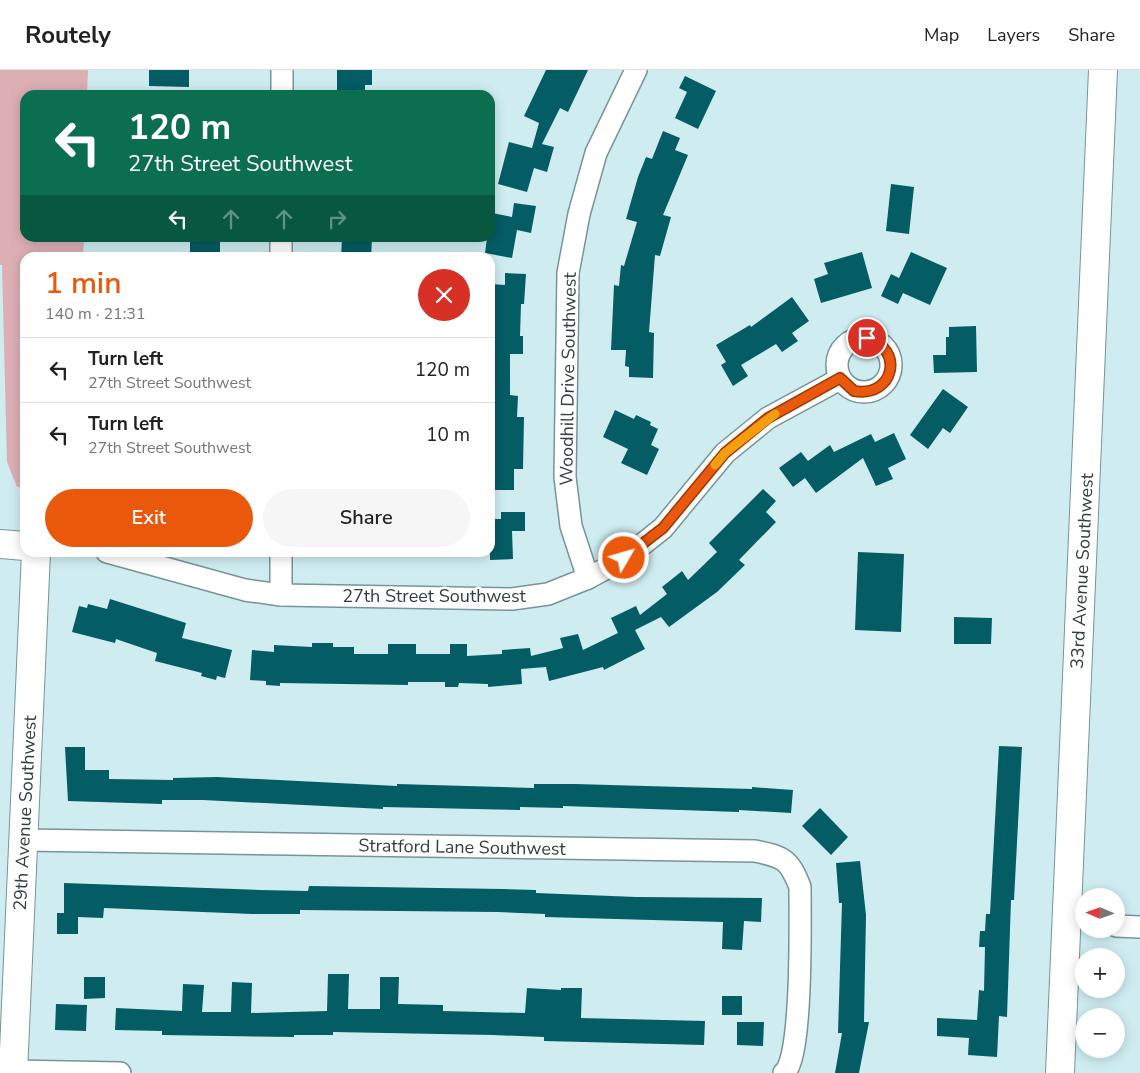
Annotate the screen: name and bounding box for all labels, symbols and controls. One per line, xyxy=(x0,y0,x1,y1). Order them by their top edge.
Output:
text: Routely xyxy=(25,19,111,51)
text: Map xyxy=(924,23,959,47)
text: Layers xyxy=(987,23,1040,47)
text: Share xyxy=(1068,23,1115,47)
text: 120 m xyxy=(128,104,231,151)
icon: left xyxy=(45,110,110,175)
text: 27th Street Southwest xyxy=(128,149,352,179)
icon: left xyxy=(164,205,192,233)
icon: ahead xyxy=(217,205,245,233)
icon: ahead xyxy=(270,205,298,233)
icon: right xyxy=(323,205,351,233)
text: 1 min xyxy=(45,263,121,304)
button: close xyxy=(418,269,470,321)
street label: Woodhill Drive Southwest xyxy=(554,271,582,486)
text: 140 m · 21:31 xyxy=(45,303,146,325)
pin xyxy=(846,317,888,359)
icon: arrive xyxy=(853,324,881,352)
text: Turn left xyxy=(88,346,163,372)
icon: left xyxy=(45,356,73,384)
text: 120 m xyxy=(415,357,470,383)
text: 27th Street Southwest xyxy=(88,372,251,394)
text: Turn left xyxy=(88,411,163,437)
icon: left xyxy=(45,421,73,449)
text: 10 m xyxy=(426,422,470,448)
text: 27th Street Southwest xyxy=(88,437,251,459)
street label: 33rd Avenue Southwest xyxy=(1065,472,1099,669)
button: Exit xyxy=(45,489,253,547)
button: Share xyxy=(263,489,470,547)
position arrow xyxy=(597,531,649,583)
street label: 27th Street Southwest xyxy=(342,584,526,608)
street label: 29th Avenue Southwest xyxy=(8,714,42,911)
street label: Stratford Lane Southwest xyxy=(358,833,567,861)
north arrow xyxy=(1075,888,1125,938)
map controls xyxy=(1075,888,1125,1058)
button: + xyxy=(1075,948,1125,998)
button: − xyxy=(1075,1008,1125,1058)

